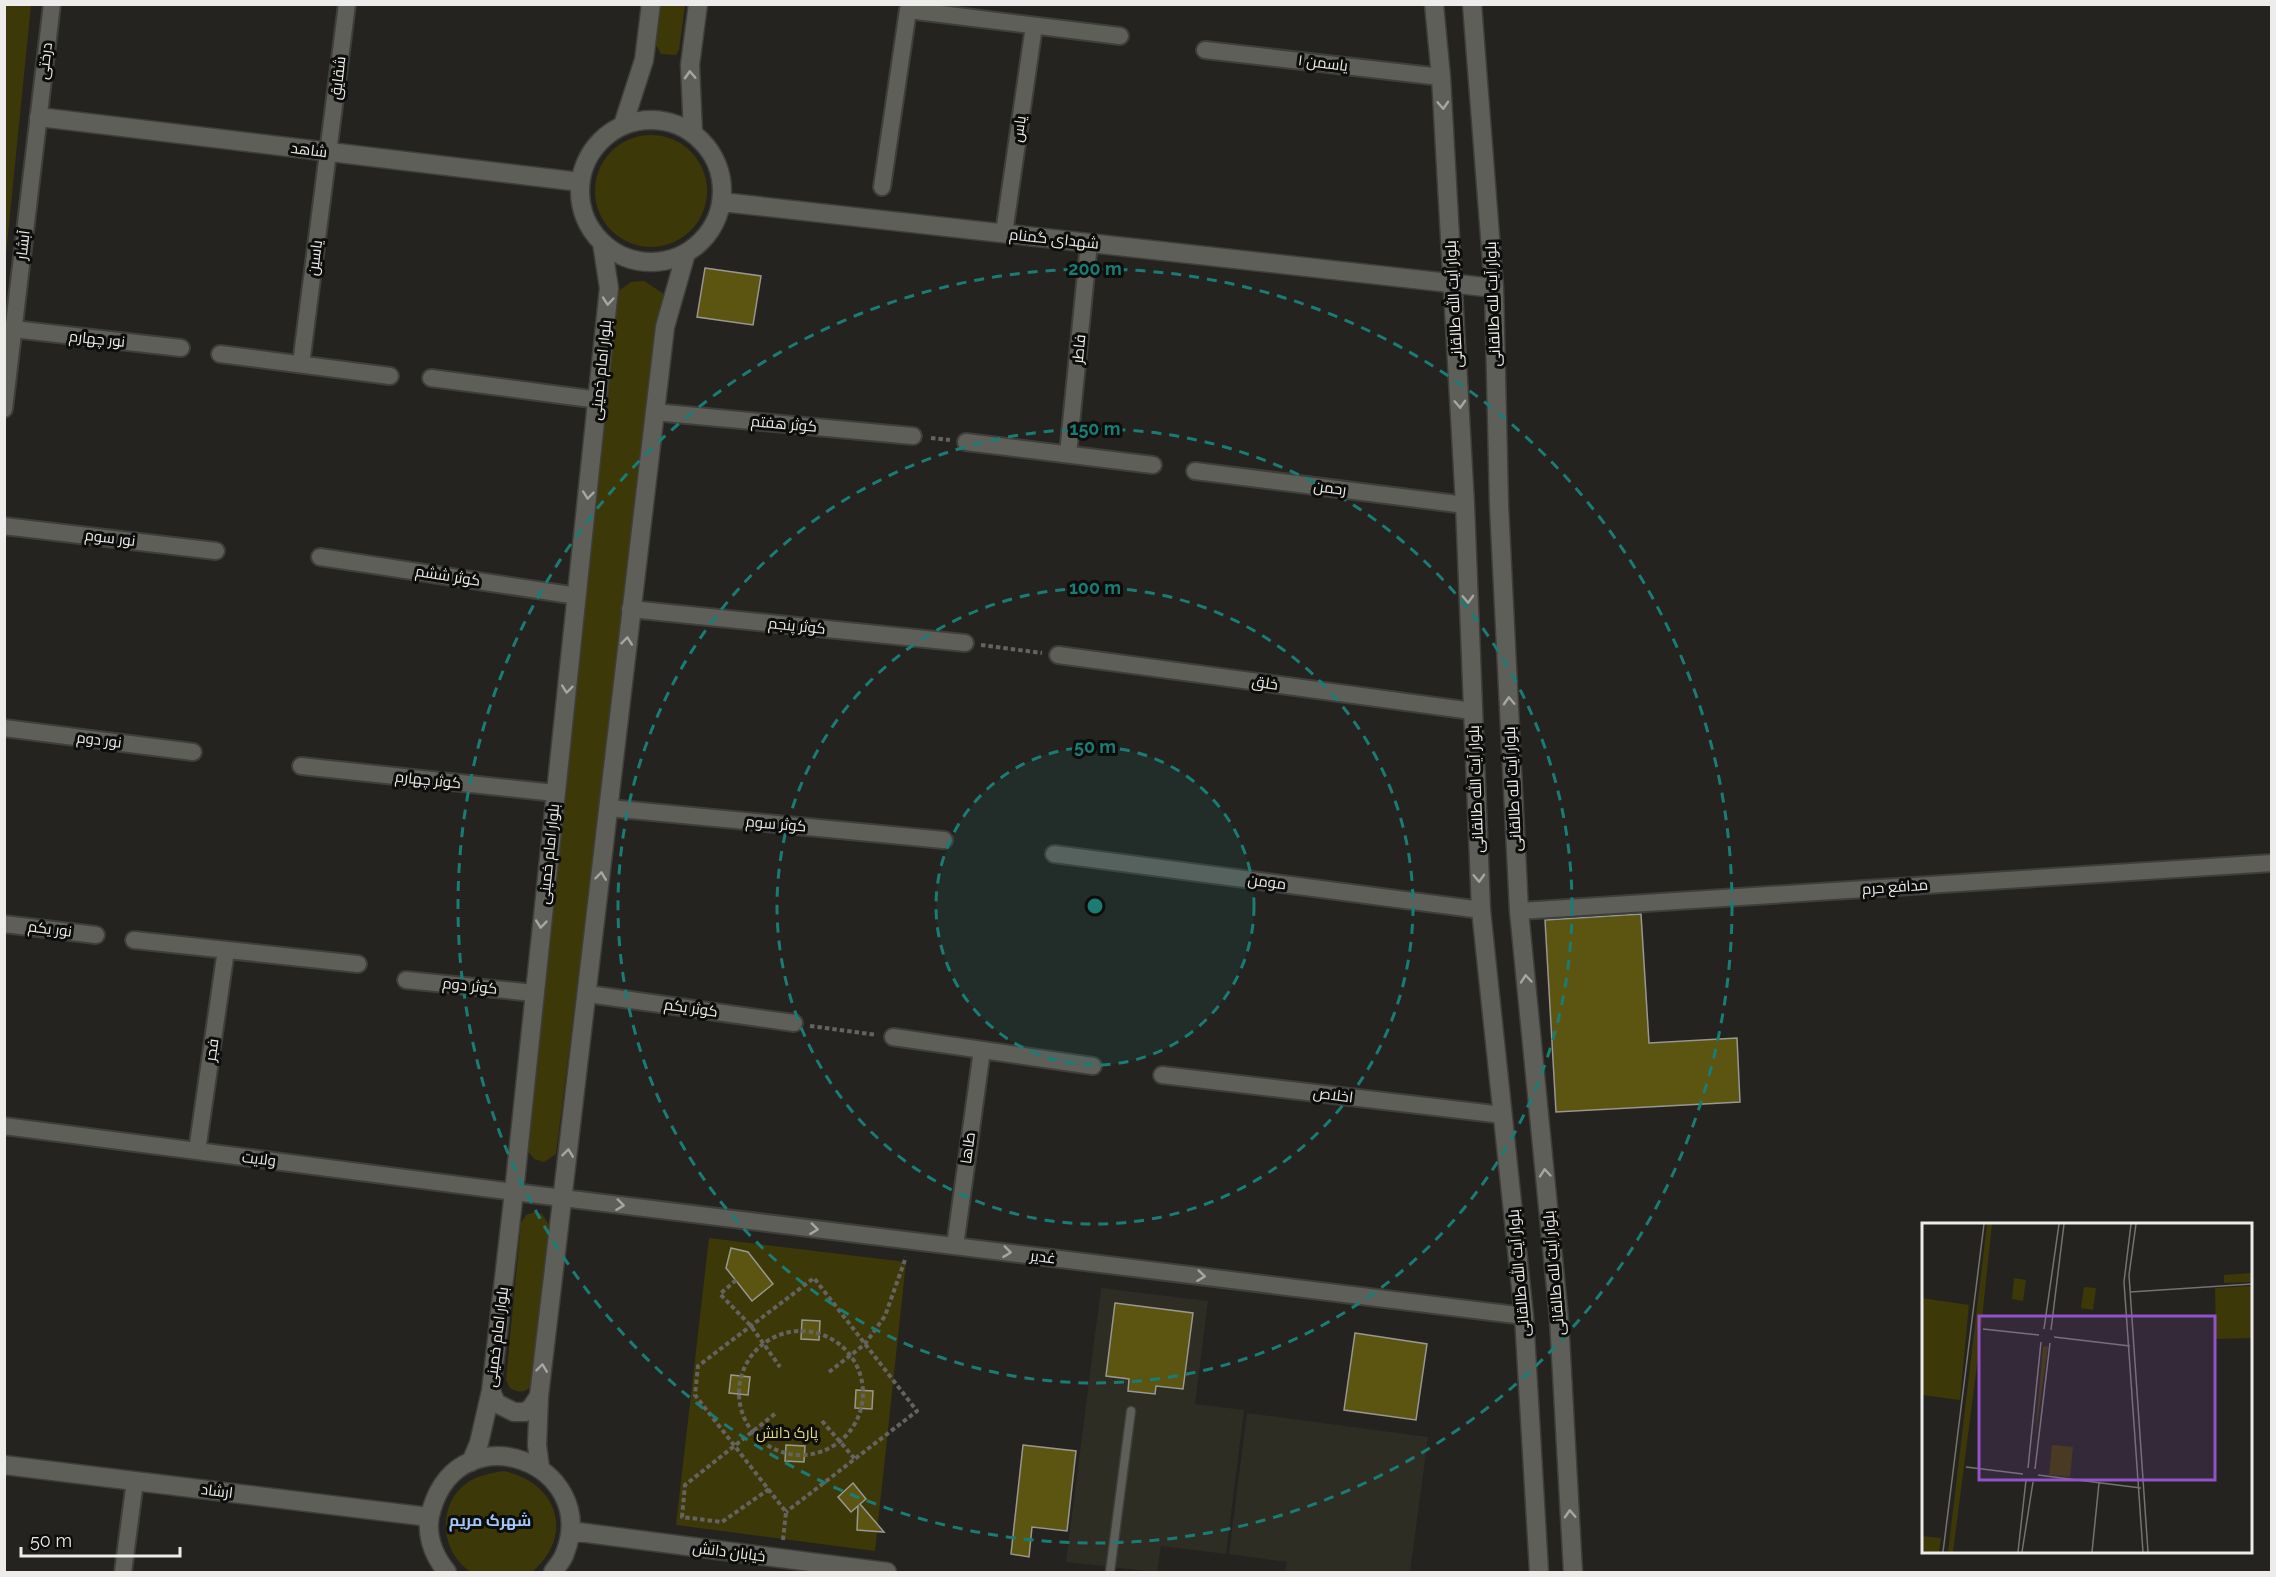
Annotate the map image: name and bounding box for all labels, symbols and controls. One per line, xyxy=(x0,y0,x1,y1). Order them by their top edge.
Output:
street label: درختی xyxy=(34,41,57,81)
street label: یاسمن ۱ xyxy=(1297,51,1349,76)
street label: شقایق xyxy=(326,55,351,101)
one-way arrow xyxy=(684,70,697,79)
one-way arrow xyxy=(1436,100,1449,109)
street label: یاس xyxy=(1008,115,1031,144)
street label: شاهد xyxy=(290,139,328,161)
street label: شهدای گمنام xyxy=(1008,225,1100,254)
street label: آبشار xyxy=(12,229,34,262)
street label: یاسین xyxy=(304,239,327,277)
street label: بلوار آیت الله طالقانی xyxy=(1441,240,1467,368)
street label: بلوار آیت لله طالقانی xyxy=(1482,241,1505,367)
text: 200 m xyxy=(1068,258,1122,279)
one-way arrow xyxy=(602,296,615,305)
street label: بلوار امام خمینی xyxy=(587,319,616,421)
street label: نور چهارم xyxy=(68,327,126,352)
street label: فاطر xyxy=(1068,334,1089,365)
one-way arrow xyxy=(1453,400,1466,409)
street label: کوثر هفتم xyxy=(750,412,818,437)
text: 150 m xyxy=(1070,418,1121,439)
street label: رحمن xyxy=(1312,477,1347,500)
one-way arrow xyxy=(582,490,595,500)
street label: نور سوم xyxy=(84,526,136,551)
street label: کوثر ششم xyxy=(414,562,482,591)
text: 100 m xyxy=(1069,577,1121,598)
one-way arrow xyxy=(1462,594,1475,603)
street label: کوثر پنجم xyxy=(767,614,827,639)
one-way arrow xyxy=(620,636,633,645)
street label: خلق xyxy=(1251,672,1279,695)
one-way arrow xyxy=(561,684,574,693)
one-way arrow xyxy=(1502,696,1515,705)
street label: بلوار آیت الله طالقانی xyxy=(1464,725,1488,853)
street label: بلوار آیت لله طالقانی xyxy=(1501,726,1526,852)
street label: نور دوم xyxy=(75,728,123,753)
text: 50 m xyxy=(1074,736,1116,757)
street label: کوثر چهارم xyxy=(394,768,462,793)
street label: بلوار امام خمینی xyxy=(535,803,564,905)
street label: کوثر سوم xyxy=(745,812,807,837)
street label: مومن xyxy=(1247,871,1287,894)
one-way arrow xyxy=(594,872,607,881)
one-way arrow xyxy=(1473,873,1486,882)
street label: مدافع حرم xyxy=(1861,876,1929,900)
centre of rings xyxy=(1085,896,1105,916)
street label: نور یکم xyxy=(27,917,73,942)
one-way arrow xyxy=(535,920,548,929)
street label: کوثر دوم xyxy=(442,974,498,999)
one-way arrow xyxy=(1520,974,1533,984)
street label: کوثر یکم xyxy=(663,995,719,1022)
street label: فجر xyxy=(201,1038,222,1063)
street label: اخلاص xyxy=(1312,1084,1354,1107)
street label: طاها xyxy=(957,1131,979,1165)
street label: ولایت xyxy=(241,1148,277,1170)
one-way arrow xyxy=(561,1149,574,1158)
one-way arrow xyxy=(1539,1169,1552,1178)
one-way arrow xyxy=(616,1198,625,1211)
street label: بلوار آیت الله طالقانی xyxy=(1503,1208,1535,1338)
street label: بلوار آیت لله طالقانی xyxy=(1540,1210,1569,1336)
one-way arrow xyxy=(809,1222,819,1234)
inset map xyxy=(1922,1223,2252,1553)
one-way arrow xyxy=(1003,1246,1012,1258)
street label: غدیر xyxy=(1028,1246,1057,1267)
one-way arrow xyxy=(1196,1269,1206,1282)
street label: بلوار امام خمینی xyxy=(482,1286,513,1388)
one-way arrow xyxy=(535,1363,548,1372)
park label: پارک دانش xyxy=(756,1424,818,1443)
street label: ارشاد xyxy=(200,1480,234,1502)
one-way arrow xyxy=(1563,1510,1576,1519)
district label: شهرک مریم xyxy=(449,1511,531,1532)
scale bar xyxy=(21,1520,180,1558)
text: 50 m xyxy=(30,1530,72,1551)
street label: خیابان دانش xyxy=(691,1539,767,1566)

